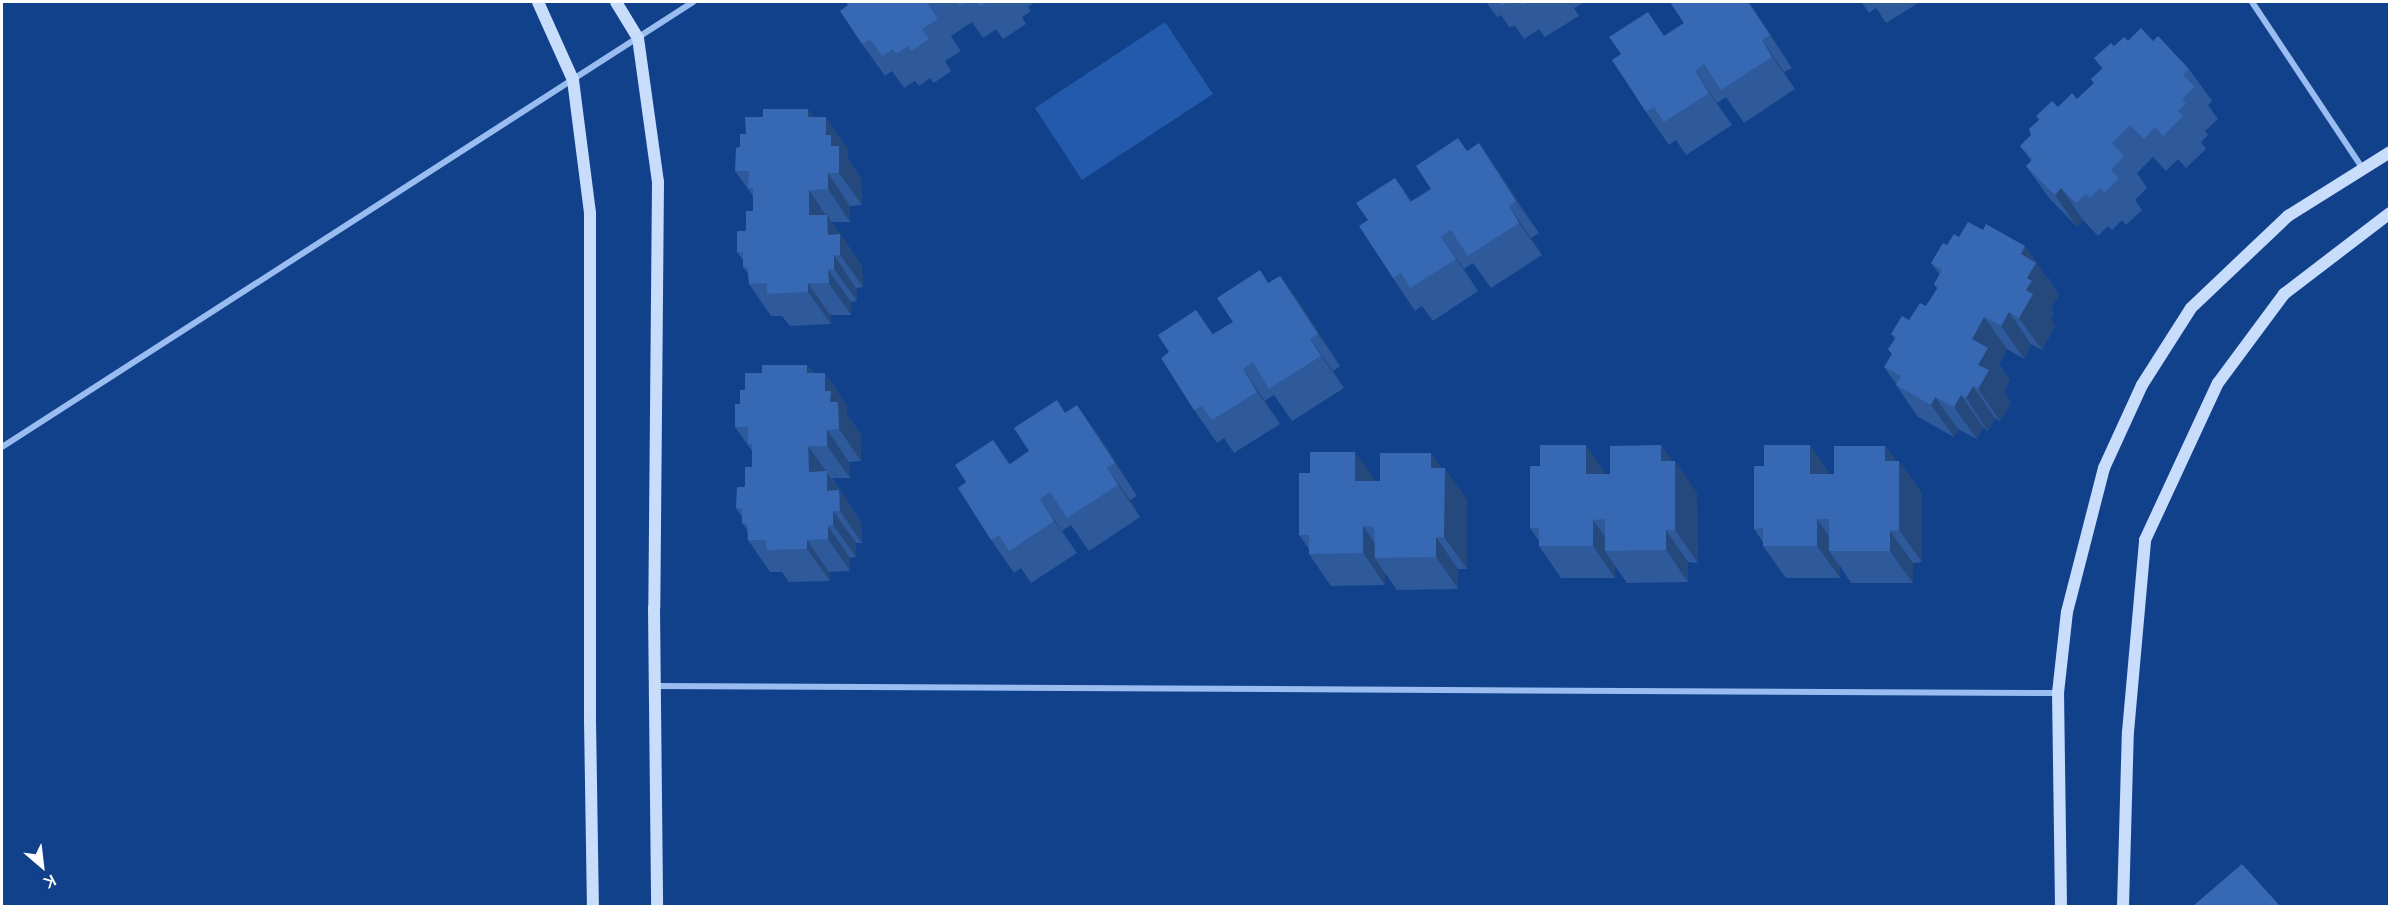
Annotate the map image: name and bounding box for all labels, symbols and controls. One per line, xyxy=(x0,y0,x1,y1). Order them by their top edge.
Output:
north arrow xyxy=(12,836,72,896)
text: K xyxy=(41,871,60,893)

